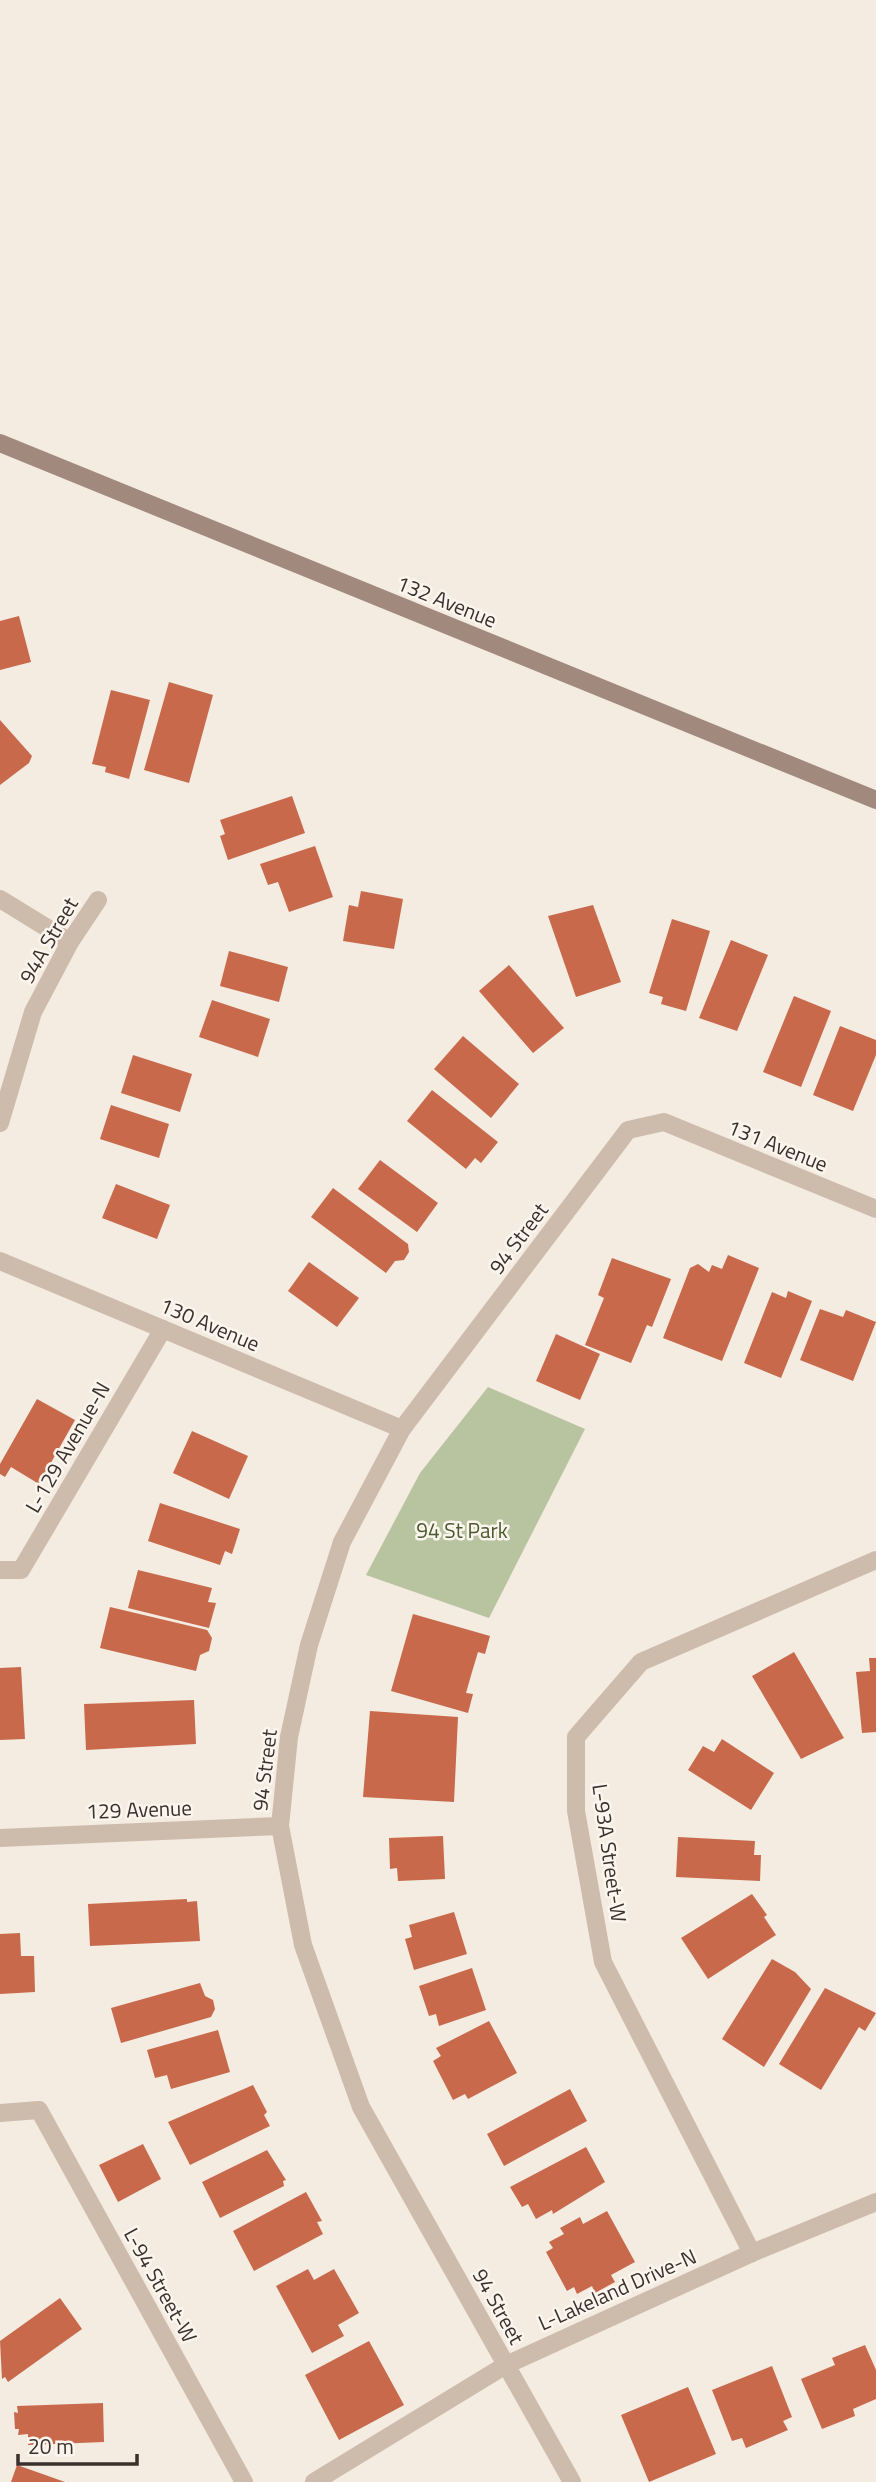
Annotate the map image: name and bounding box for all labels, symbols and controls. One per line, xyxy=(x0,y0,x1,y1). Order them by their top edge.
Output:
street label: 132 Avenue xyxy=(392,566,502,636)
street label: 94A Street xyxy=(10,890,86,989)
street label: 131 Avenue xyxy=(723,1110,833,1180)
street label: 94 Street xyxy=(480,1195,556,1280)
street label: 130 Avenue xyxy=(155,1289,265,1359)
street label: L-129 Avenue-N xyxy=(16,1375,118,1519)
park label: 94 St Park xyxy=(416,1514,508,1546)
street label: 94 Street xyxy=(243,1727,285,1813)
street label: L-93A Street-W xyxy=(584,1782,636,1924)
street label: 129 Avenue xyxy=(86,1791,192,1827)
street label: L-94 Street-W xyxy=(116,2222,206,2348)
street label: L-Lakeland Drive-N xyxy=(533,2240,701,2338)
street label: 94 Street xyxy=(465,2262,533,2350)
scale bar xyxy=(18,2422,136,2466)
text: 20 m xyxy=(28,2430,74,2462)

